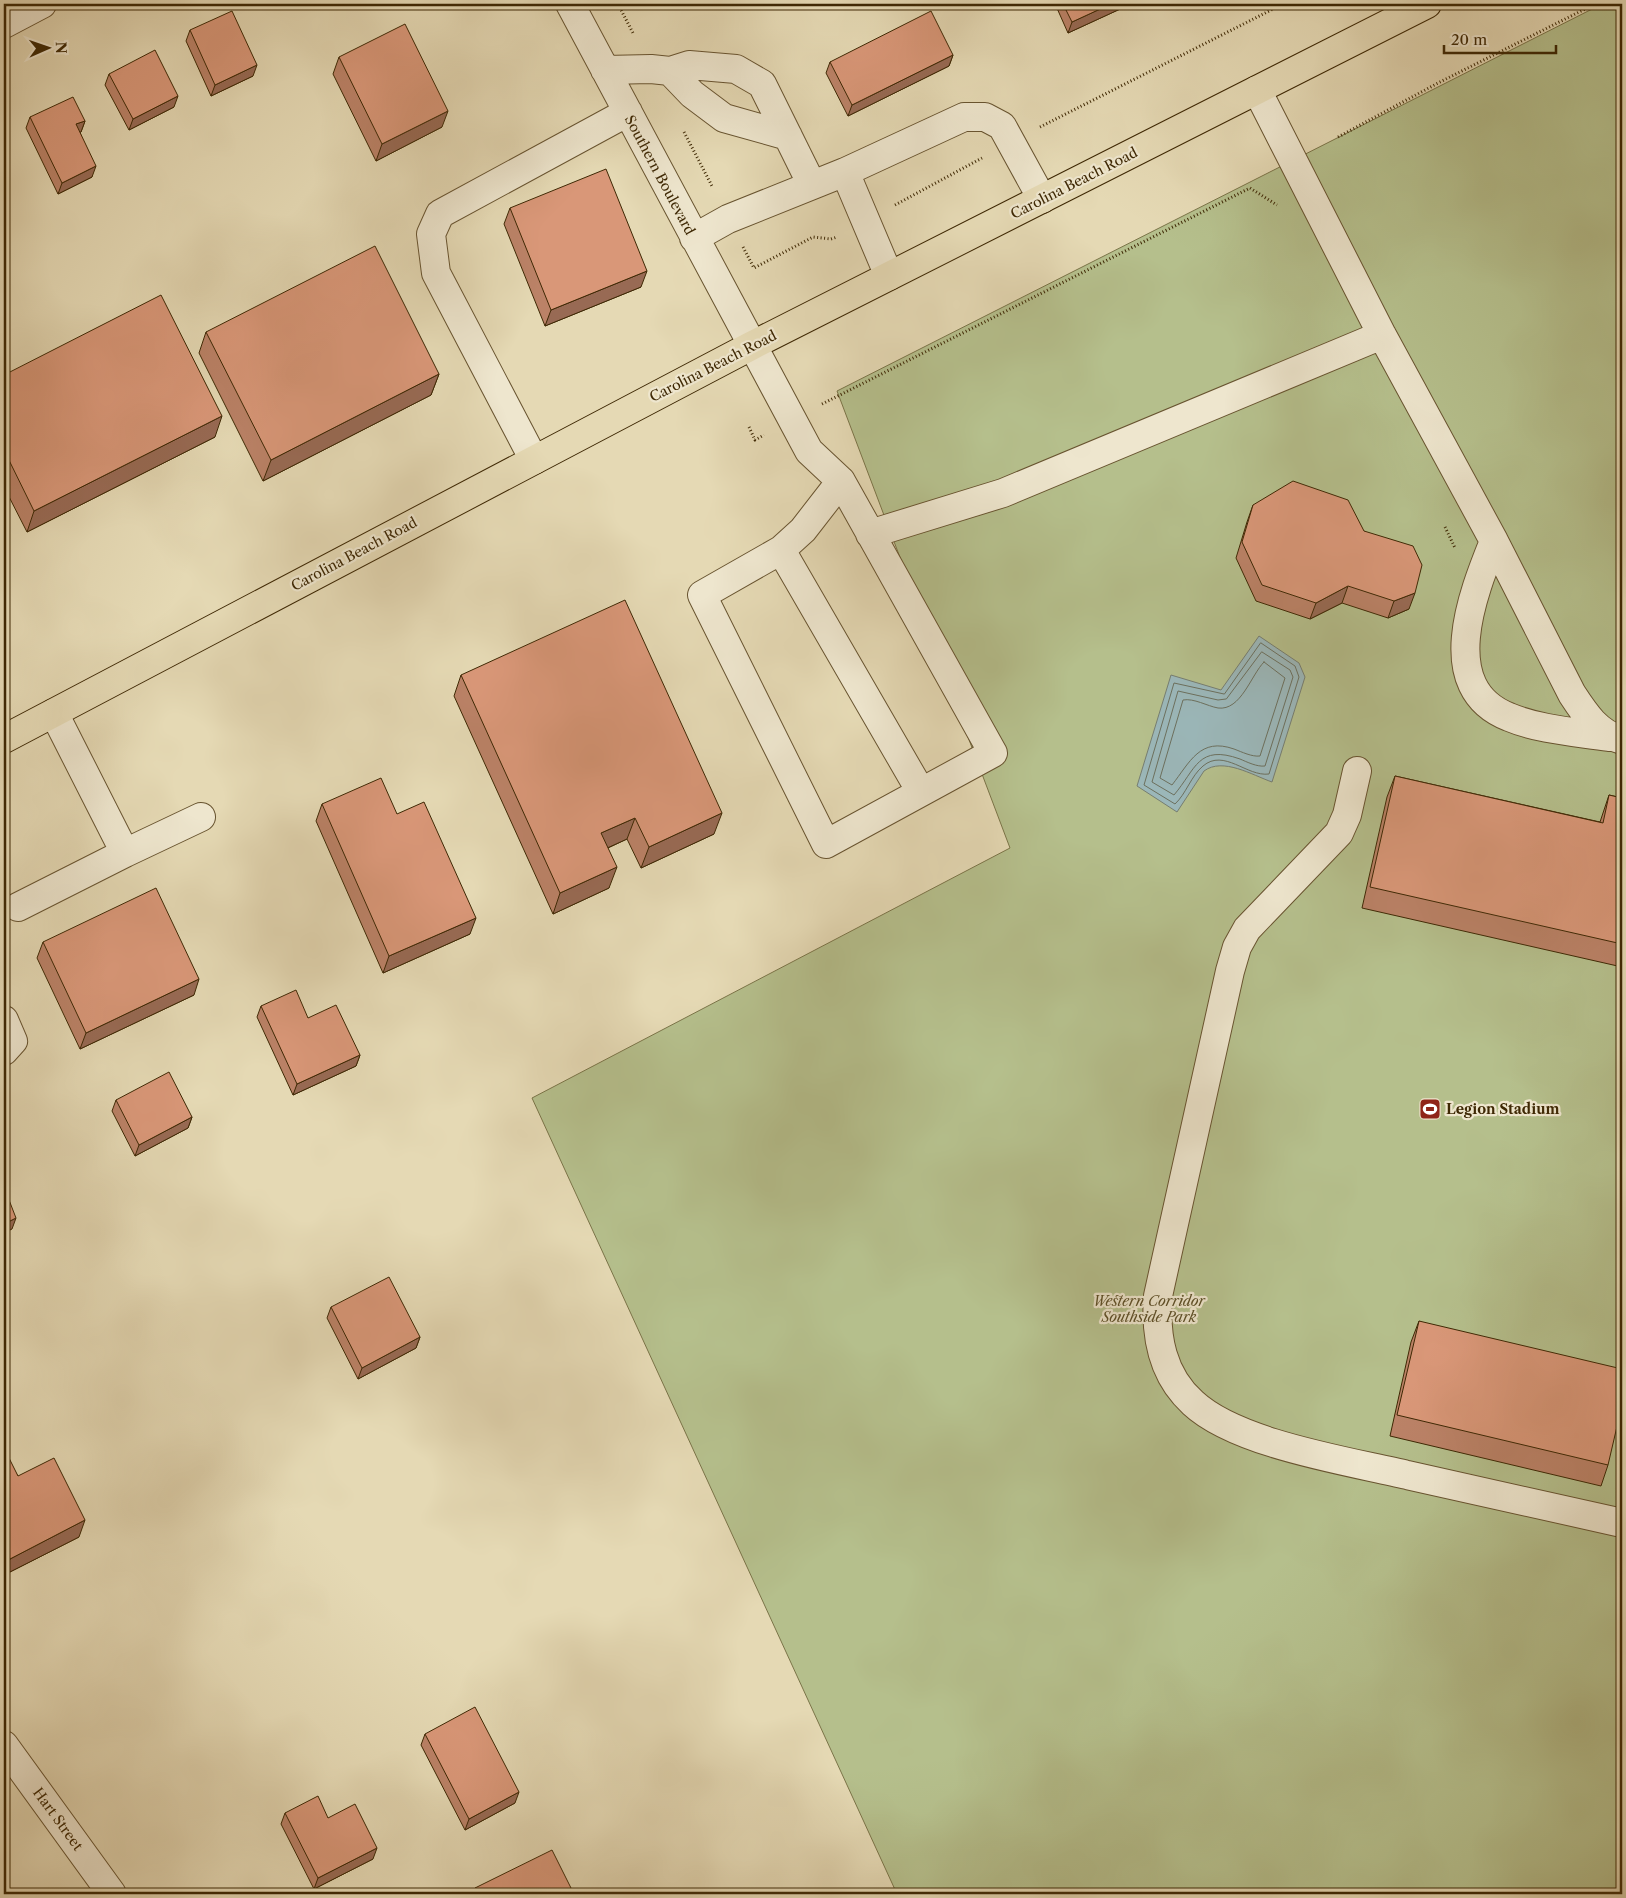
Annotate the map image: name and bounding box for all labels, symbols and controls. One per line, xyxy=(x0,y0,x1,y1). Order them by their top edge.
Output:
north arrow xyxy=(22,22,72,72)
scale bar xyxy=(1444,22,1556,54)
text: 20 m xyxy=(1451,30,1487,49)
text: N xyxy=(52,41,70,54)
street label: Southern Boulevard xyxy=(621,112,699,238)
street label: Carolina Beach Road xyxy=(1008,143,1141,223)
street label: Carolina Beach Road xyxy=(647,326,780,406)
street label: Carolina Beach Road xyxy=(288,513,420,595)
sports icon: Legion Stadium xyxy=(1418,1097,1442,1121)
place label: Legion Stadium xyxy=(1446,1100,1559,1118)
park label: Western Corridor Southside Park xyxy=(1093,1292,1207,1326)
street label: Hart Street xyxy=(29,1784,87,1854)

